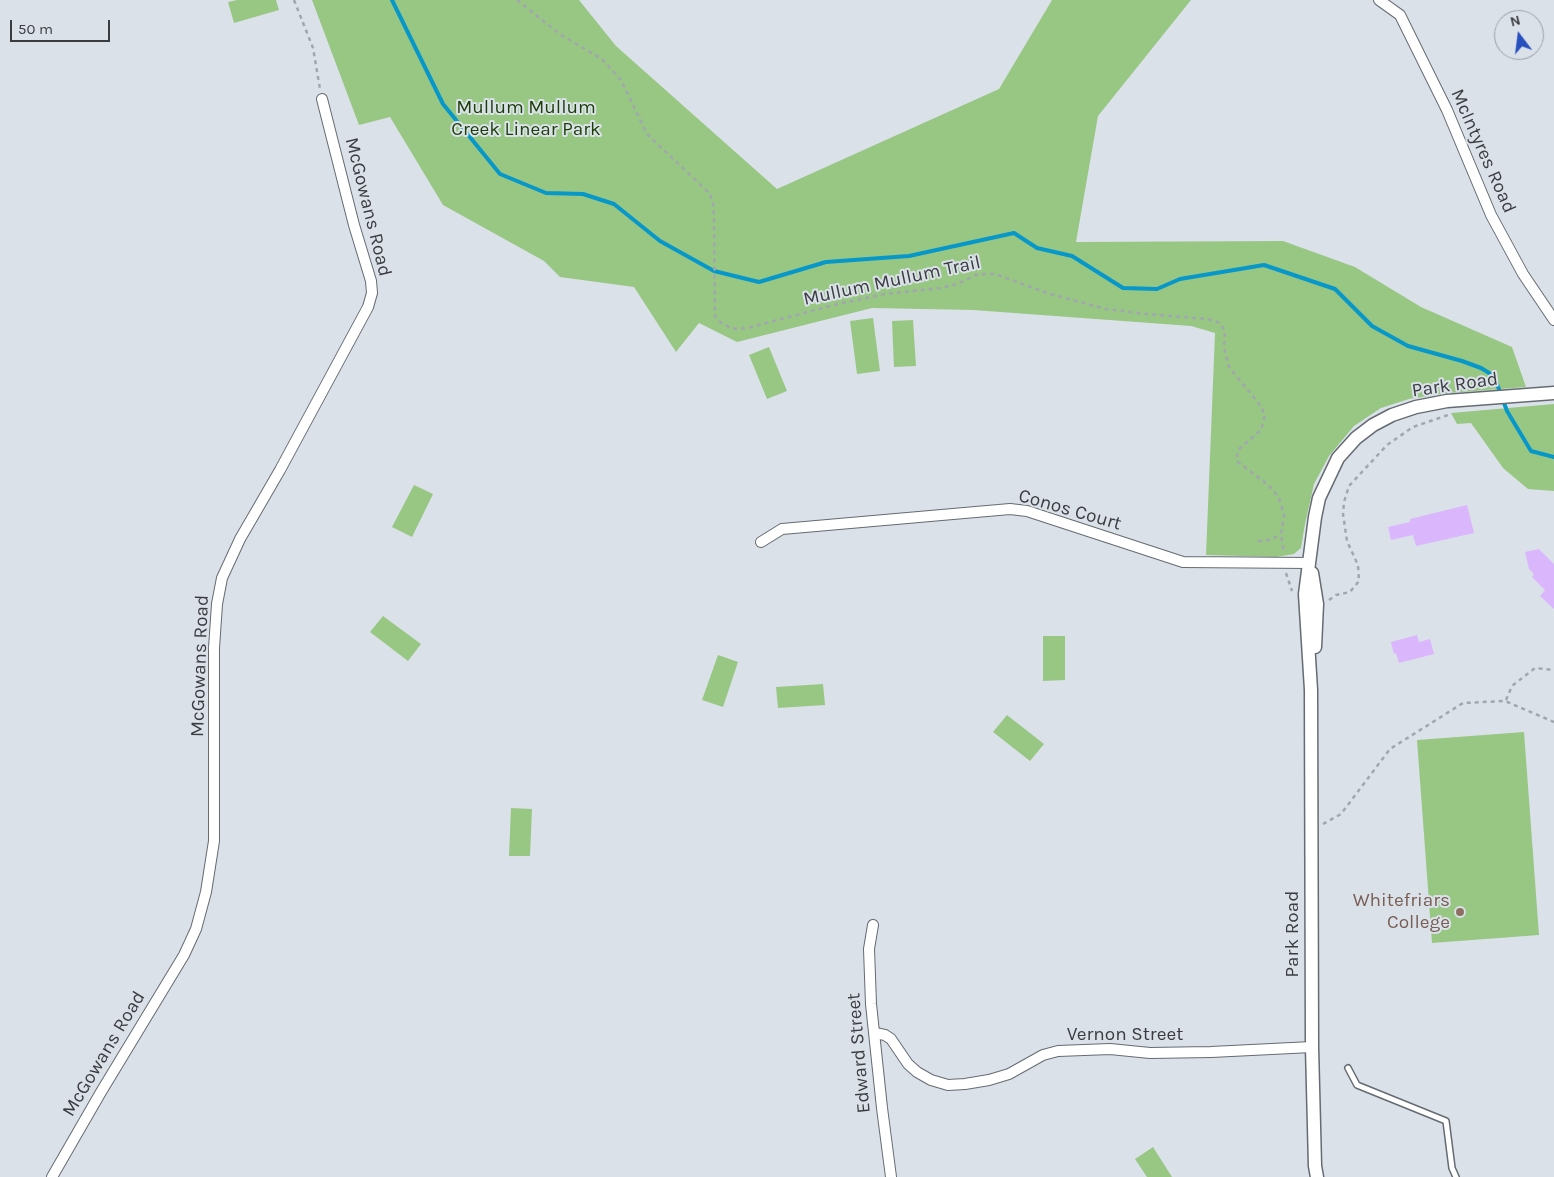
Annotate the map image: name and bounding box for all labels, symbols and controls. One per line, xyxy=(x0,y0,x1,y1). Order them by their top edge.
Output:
scale bar xyxy=(12,10,112,42)
north arrow xyxy=(1494,10,1544,60)
text: N xyxy=(1508,11,1522,31)
text: 50 m xyxy=(18,20,53,38)
street label: McIntyres Road xyxy=(1445,85,1521,217)
park label: Mullum Mullum Creek Linear Park xyxy=(451,97,601,141)
street label: McGowans Road xyxy=(340,135,396,279)
street label: Mullum Mullum Trail xyxy=(801,251,983,311)
street label: Park Road xyxy=(1410,368,1500,402)
street label: Conos Court xyxy=(1016,484,1124,536)
street label: McGowans Road xyxy=(186,594,214,738)
place label: Whitefriars College xyxy=(1353,890,1450,934)
street label: Park Road xyxy=(1282,891,1304,977)
marker: Whitefriars College xyxy=(1454,906,1466,918)
street label: McGowans Road xyxy=(58,987,150,1121)
street label: Edward Street xyxy=(842,992,876,1114)
street label: Vernon Street xyxy=(1067,1024,1183,1046)

